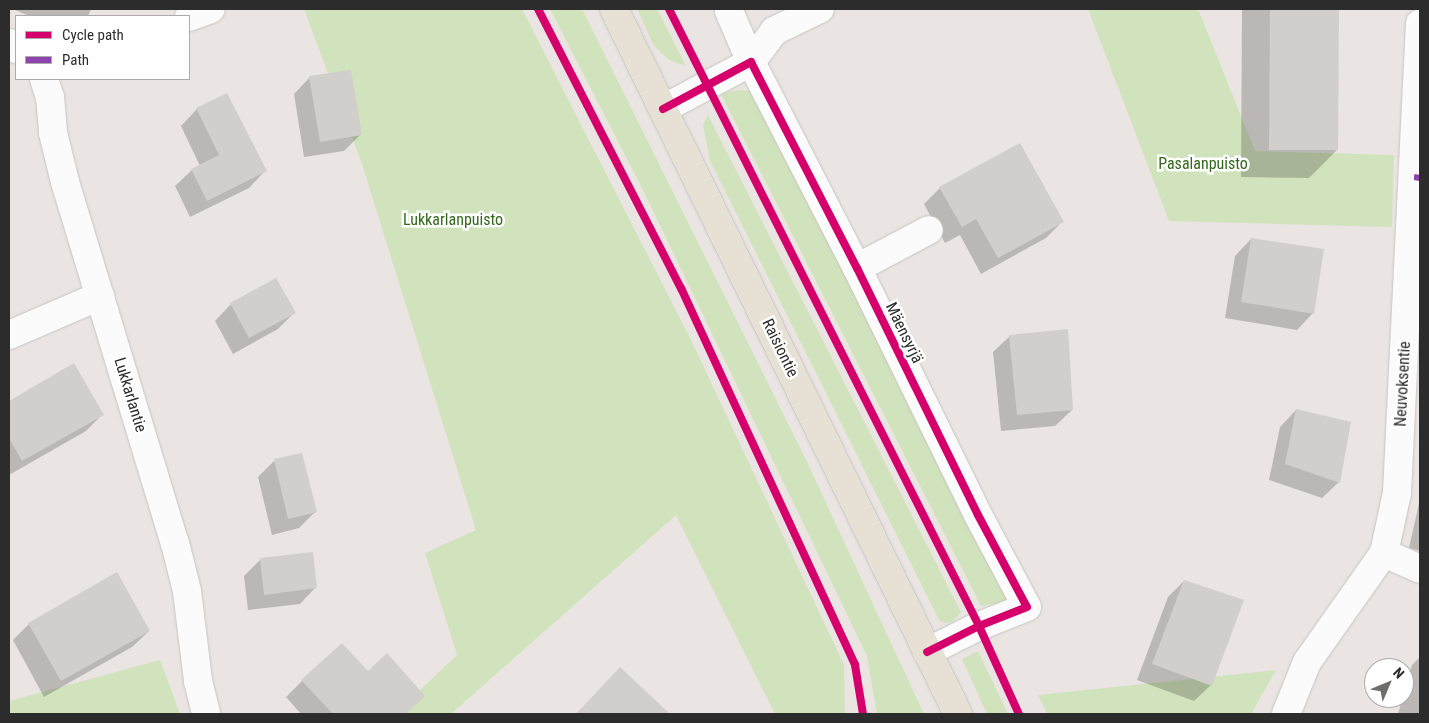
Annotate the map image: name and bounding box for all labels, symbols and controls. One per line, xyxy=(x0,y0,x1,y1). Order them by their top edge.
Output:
legend xyxy=(15,15,190,80)
text: Cycle path xyxy=(62,26,124,44)
text: Path xyxy=(62,51,89,69)
park label: Pasalanpuisto xyxy=(1158,154,1248,174)
park label: Lukkarlanpuisto xyxy=(403,210,503,230)
street label: Mäensyrjä xyxy=(881,300,927,366)
street label: Raisiontie xyxy=(758,316,802,380)
street label: Neuvoksentie xyxy=(1391,341,1415,427)
street label: Lukkarlantie xyxy=(110,355,150,435)
north arrow xyxy=(1364,658,1414,708)
text: N xyxy=(1390,664,1408,682)

